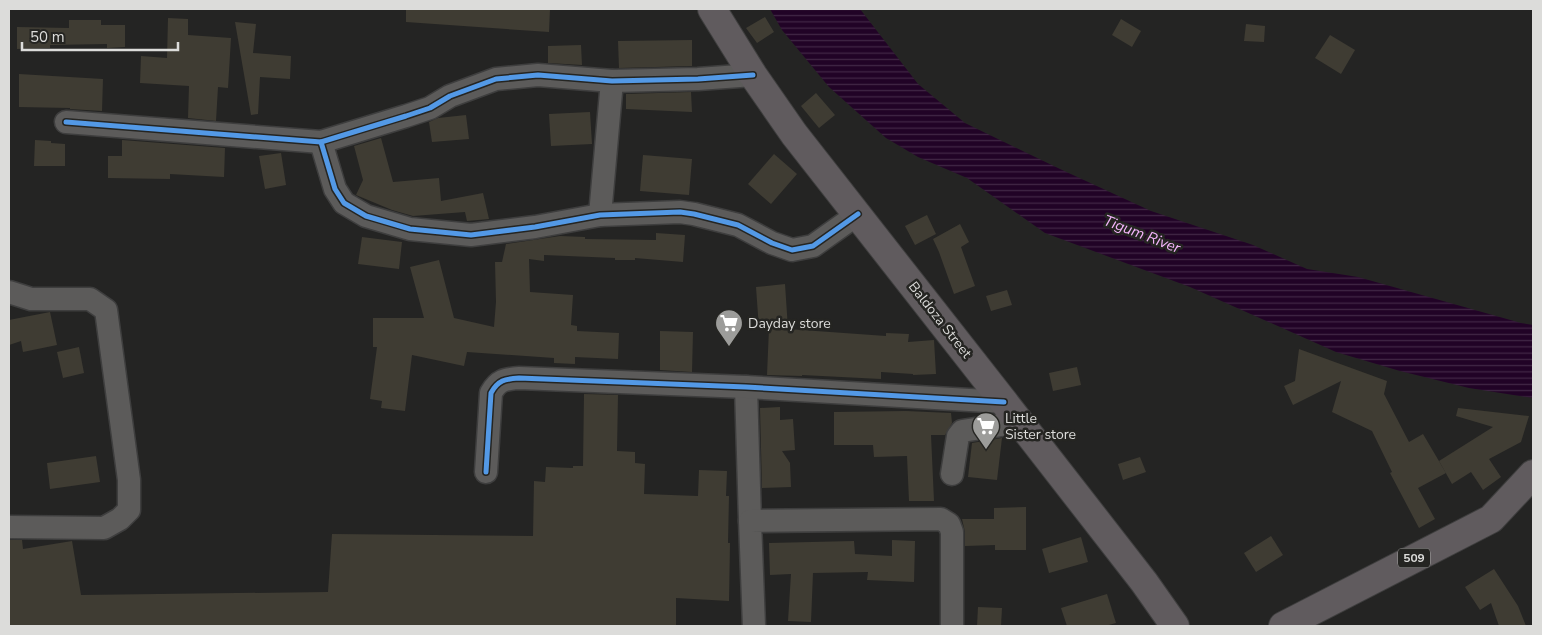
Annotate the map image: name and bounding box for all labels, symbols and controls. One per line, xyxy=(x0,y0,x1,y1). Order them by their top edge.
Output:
scale bar xyxy=(22,20,179,52)
text: 50 m xyxy=(30,27,65,47)
water label: Tigum River xyxy=(1101,210,1184,258)
street label: Baldoza Street xyxy=(904,278,976,362)
supermarket icon: Dayday store xyxy=(714,308,744,347)
place label: Dayday store xyxy=(748,314,831,333)
place label: Little Sister store xyxy=(1005,409,1076,444)
supermarket icon: Little Sister store xyxy=(971,411,1001,450)
road number: 509 xyxy=(1398,548,1430,568)

